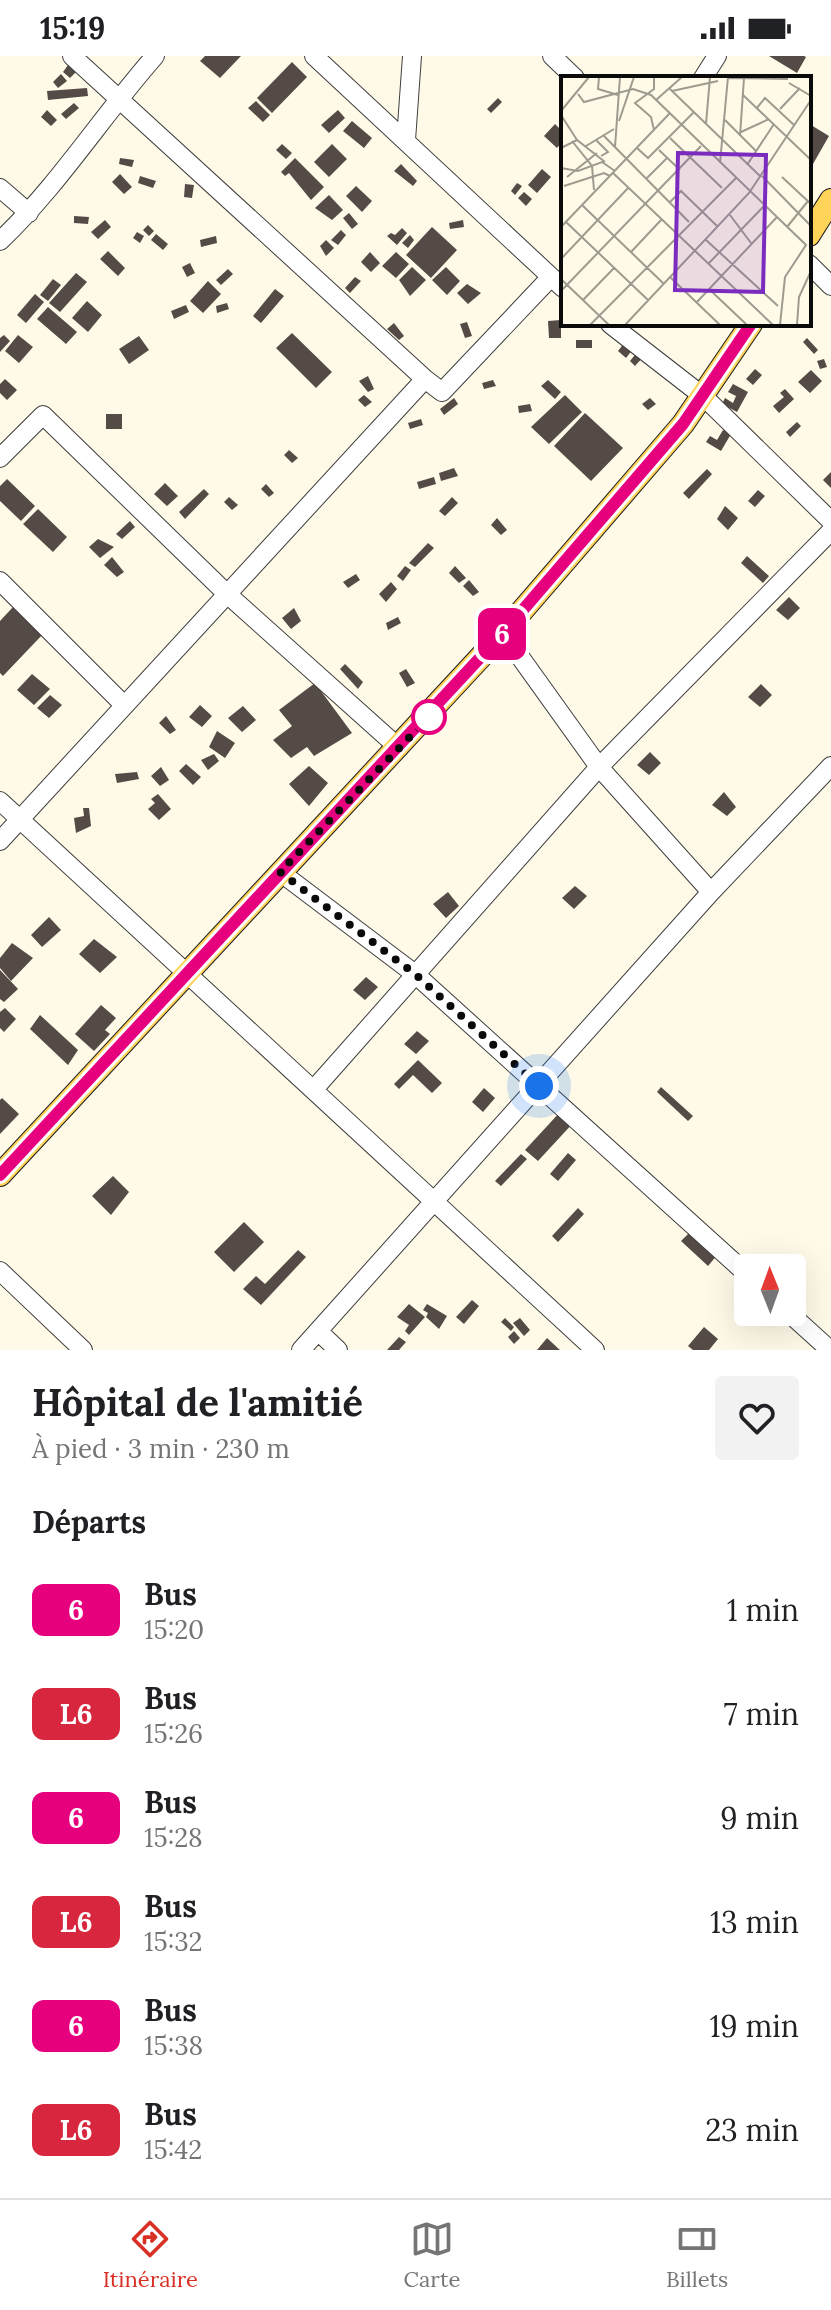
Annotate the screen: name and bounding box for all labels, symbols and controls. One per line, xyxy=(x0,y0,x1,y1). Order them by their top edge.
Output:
text: 15:19 xyxy=(40,9,105,47)
inset map xyxy=(561,76,811,326)
line badge: 6 xyxy=(476,608,528,660)
text: 6 xyxy=(494,616,510,652)
unlabelled marker xyxy=(412,700,446,734)
your location xyxy=(519,1066,559,1106)
north arrow xyxy=(734,1254,806,1326)
map controls xyxy=(734,1254,806,1326)
button: heart xyxy=(715,1376,799,1460)
text: Hôpital de l'amitié xyxy=(32,1378,363,1426)
text: À pied · 3 min · 230 m xyxy=(32,1432,290,1465)
text: Départs xyxy=(32,1503,146,1541)
text: Bus xyxy=(144,1575,197,1613)
text: 1 min xyxy=(727,1591,799,1629)
text: 6 xyxy=(68,1592,84,1628)
text: 15:20 xyxy=(144,1613,204,1646)
text: Bus xyxy=(144,1679,197,1717)
text: 7 min xyxy=(724,1695,799,1733)
text: L6 xyxy=(59,1696,93,1732)
text: 15:26 xyxy=(144,1717,203,1750)
text: Bus xyxy=(144,1783,197,1821)
text: 9 min xyxy=(720,1799,799,1837)
text: 6 xyxy=(68,1800,84,1836)
text: 15:28 xyxy=(144,1821,203,1854)
text: Bus xyxy=(144,1887,197,1925)
text: 13 min xyxy=(710,1903,799,1941)
text: L6 xyxy=(59,1904,93,1940)
text: 15:32 xyxy=(144,1925,203,1958)
text: Bus xyxy=(144,1991,197,2029)
text: 19 min xyxy=(709,2007,799,2045)
text: 6 xyxy=(68,2008,84,2044)
text: 15:38 xyxy=(144,2029,203,2062)
text: Bus xyxy=(144,2095,197,2133)
text: 23 min xyxy=(705,2111,799,2149)
text: L6 xyxy=(59,2112,93,2148)
text: 15:42 xyxy=(144,2133,202,2166)
tab: Itinéraire xyxy=(103,2217,198,2293)
tab: Carte xyxy=(404,2217,460,2293)
tab: Billets xyxy=(666,2217,728,2293)

